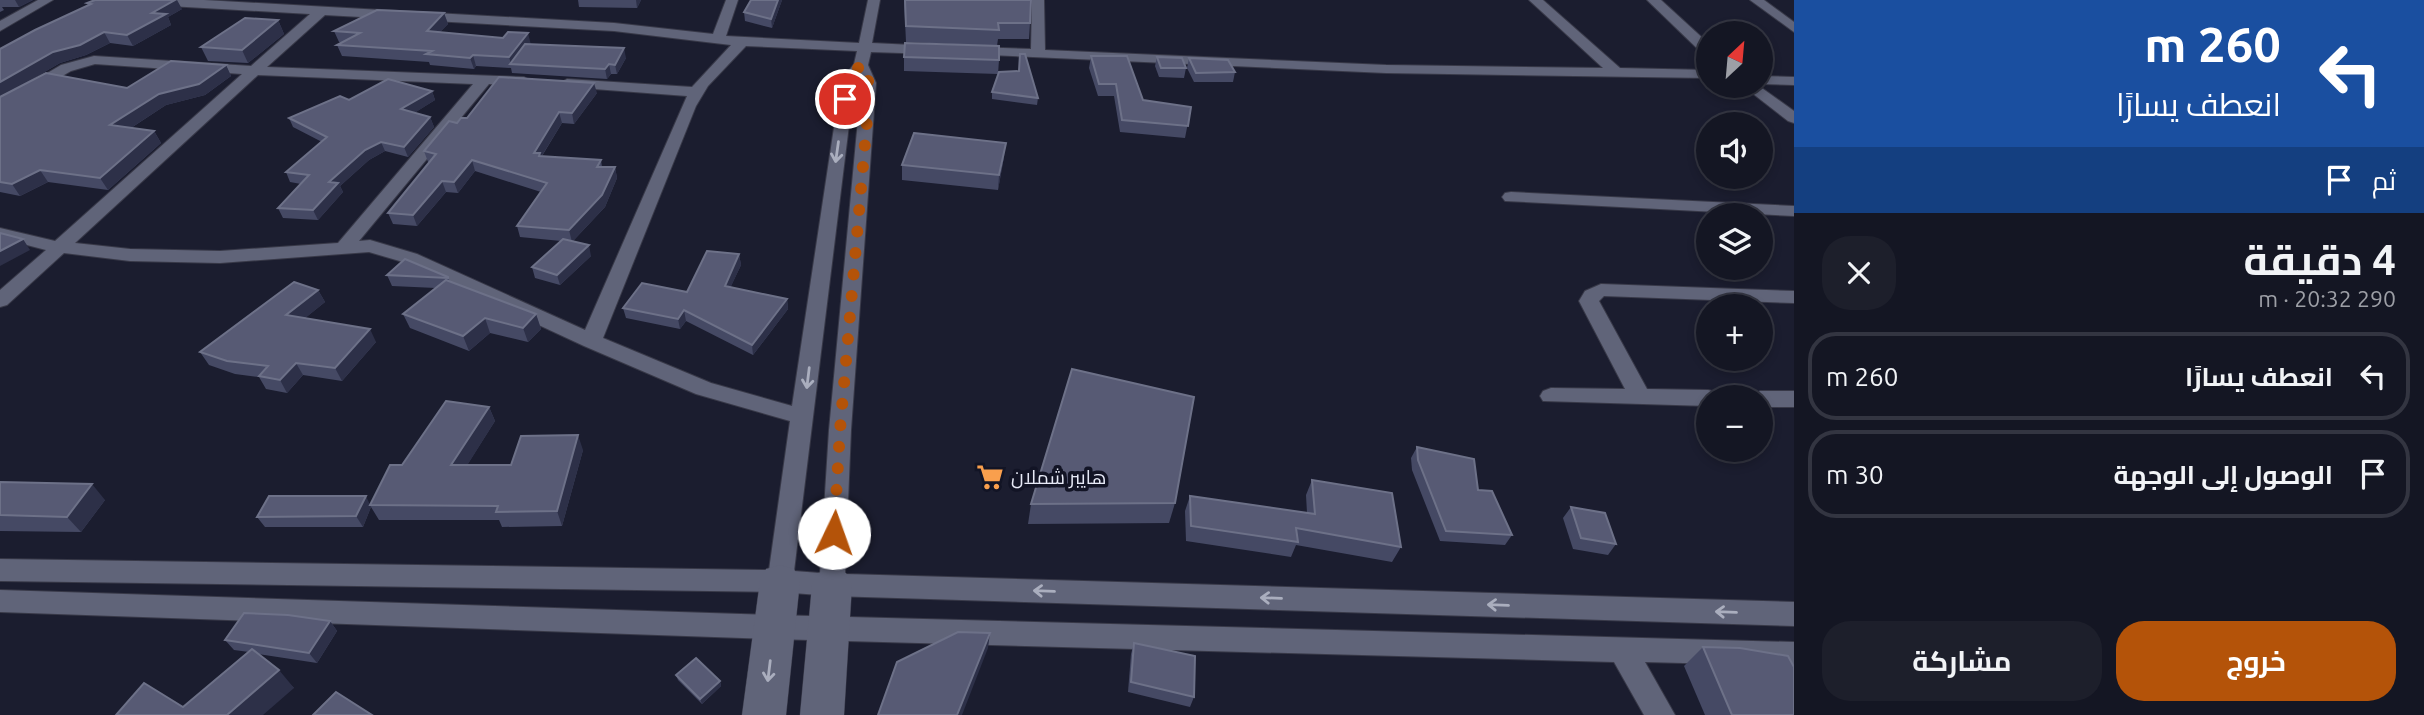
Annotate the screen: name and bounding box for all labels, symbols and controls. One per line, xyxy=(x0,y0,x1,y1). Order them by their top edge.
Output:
text: 260 m xyxy=(2144,16,2281,71)
north arrow xyxy=(1696,21,1773,98)
map controls xyxy=(1696,21,1773,462)
icon: left xyxy=(2305,28,2396,119)
pin xyxy=(815,69,875,129)
icon: arrive xyxy=(826,80,864,118)
text: انعطف يسارًا xyxy=(2116,86,2281,122)
button: sound xyxy=(1696,112,1773,189)
one-way arrow xyxy=(831,140,844,163)
icon: arrive xyxy=(2320,161,2358,199)
text: ثم xyxy=(2372,166,2396,195)
button: layers xyxy=(1696,203,1773,280)
button: close xyxy=(1822,236,1896,310)
text: 4 دقيقة xyxy=(2244,236,2396,283)
text: 290 m · 20:32 xyxy=(2258,286,2396,311)
button: + xyxy=(1696,294,1773,371)
icon: left xyxy=(2354,357,2392,395)
text: 260 m xyxy=(1826,362,1898,391)
text: انعطف يسارًا xyxy=(2185,362,2333,391)
one-way arrow xyxy=(801,366,814,389)
button: − xyxy=(1696,385,1773,462)
icon: arrive xyxy=(2354,455,2392,493)
text: 30 m xyxy=(1826,460,1884,489)
text: الوصول إلى الوجهة xyxy=(2114,460,2333,489)
supermarket icon: هايبر شملان xyxy=(975,462,1005,492)
place label: هايبر شملان xyxy=(1011,466,1106,489)
position arrow xyxy=(797,496,871,570)
one-way arrow xyxy=(1032,585,1055,598)
one-way arrow xyxy=(1260,592,1283,605)
one-way arrow xyxy=(1487,598,1510,612)
one-way arrow xyxy=(1715,605,1738,619)
button: مشاركة xyxy=(1822,621,2102,701)
button: خروج xyxy=(2116,621,2396,701)
one-way arrow xyxy=(762,659,775,682)

